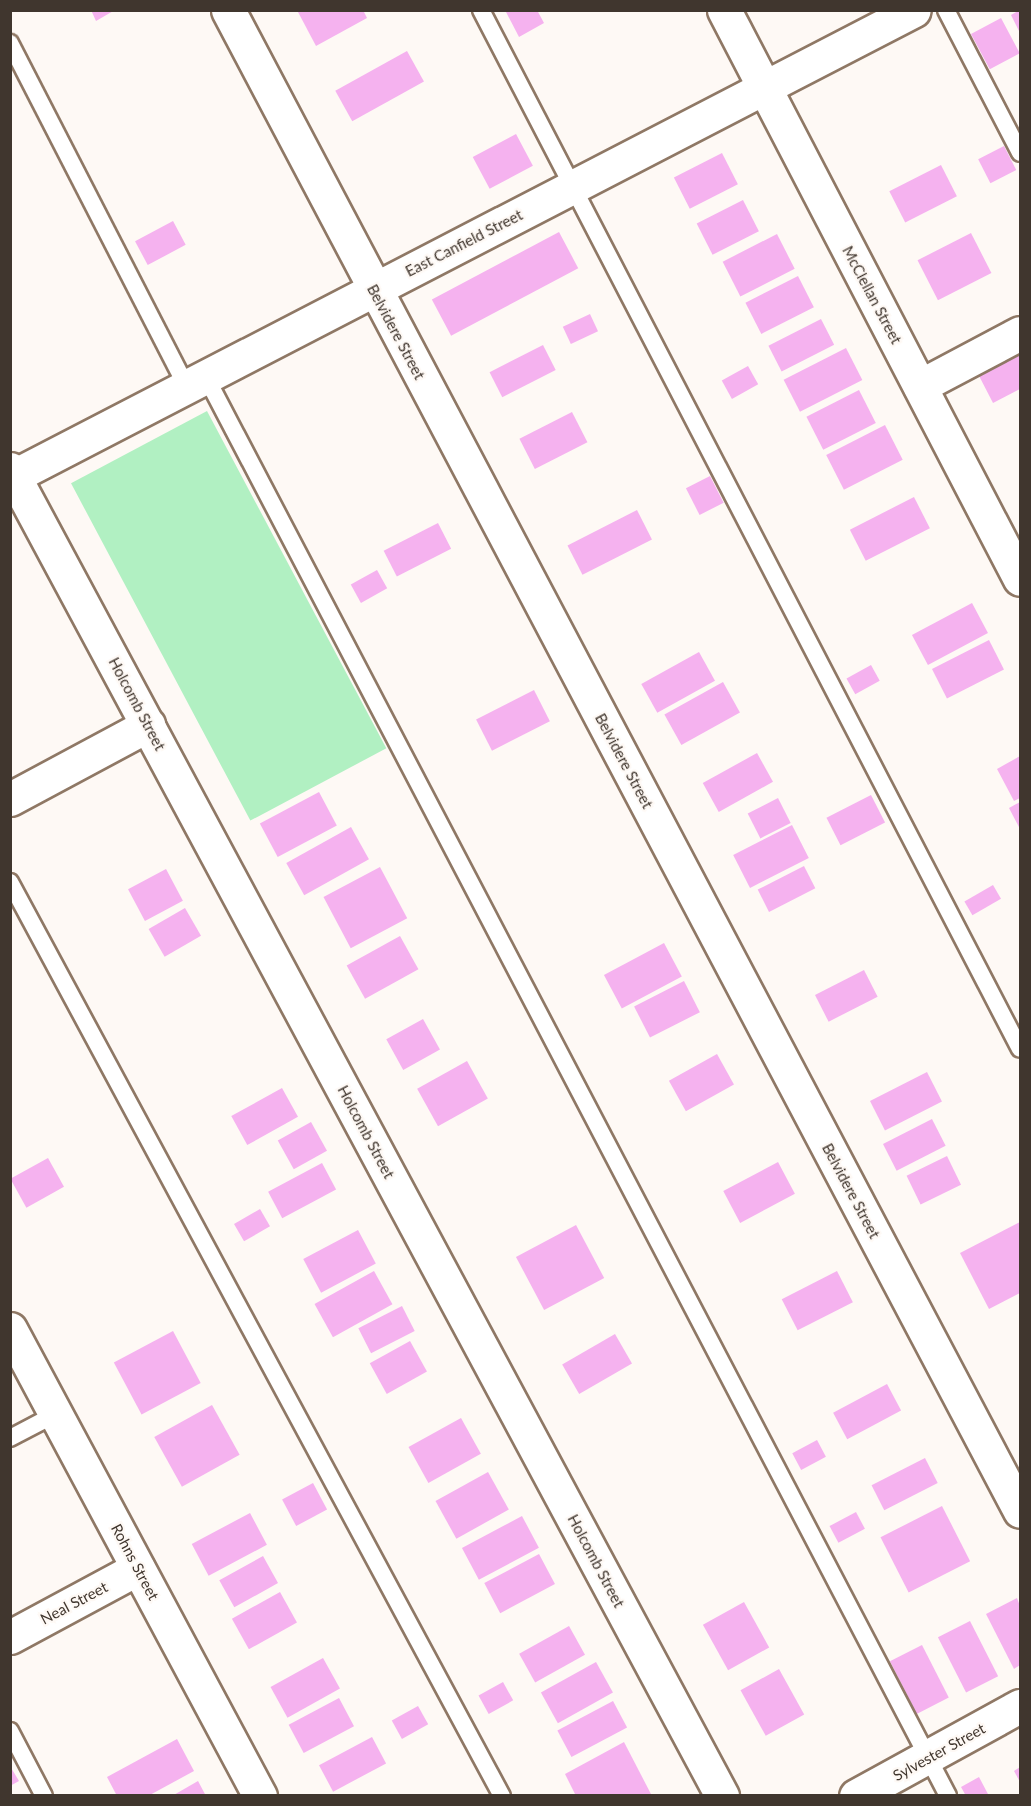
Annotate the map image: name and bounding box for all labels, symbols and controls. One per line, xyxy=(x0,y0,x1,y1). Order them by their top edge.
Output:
street label: East Canfield Street xyxy=(402,206,526,280)
street label: McClellan Street xyxy=(839,243,905,347)
street label: Belvidere Street xyxy=(363,281,429,383)
street label: Holcomb Street xyxy=(105,654,169,754)
street label: Belvidere Street xyxy=(591,710,657,812)
street label: Holcomb Street xyxy=(334,1082,398,1182)
street label: Belvidere Street xyxy=(818,1140,884,1242)
street label: Holcomb Street xyxy=(564,1511,628,1611)
street label: Rohns Street xyxy=(107,1521,163,1603)
street label: Neal Street xyxy=(37,1578,111,1628)
street label: Sylvester Street xyxy=(890,1719,988,1785)

